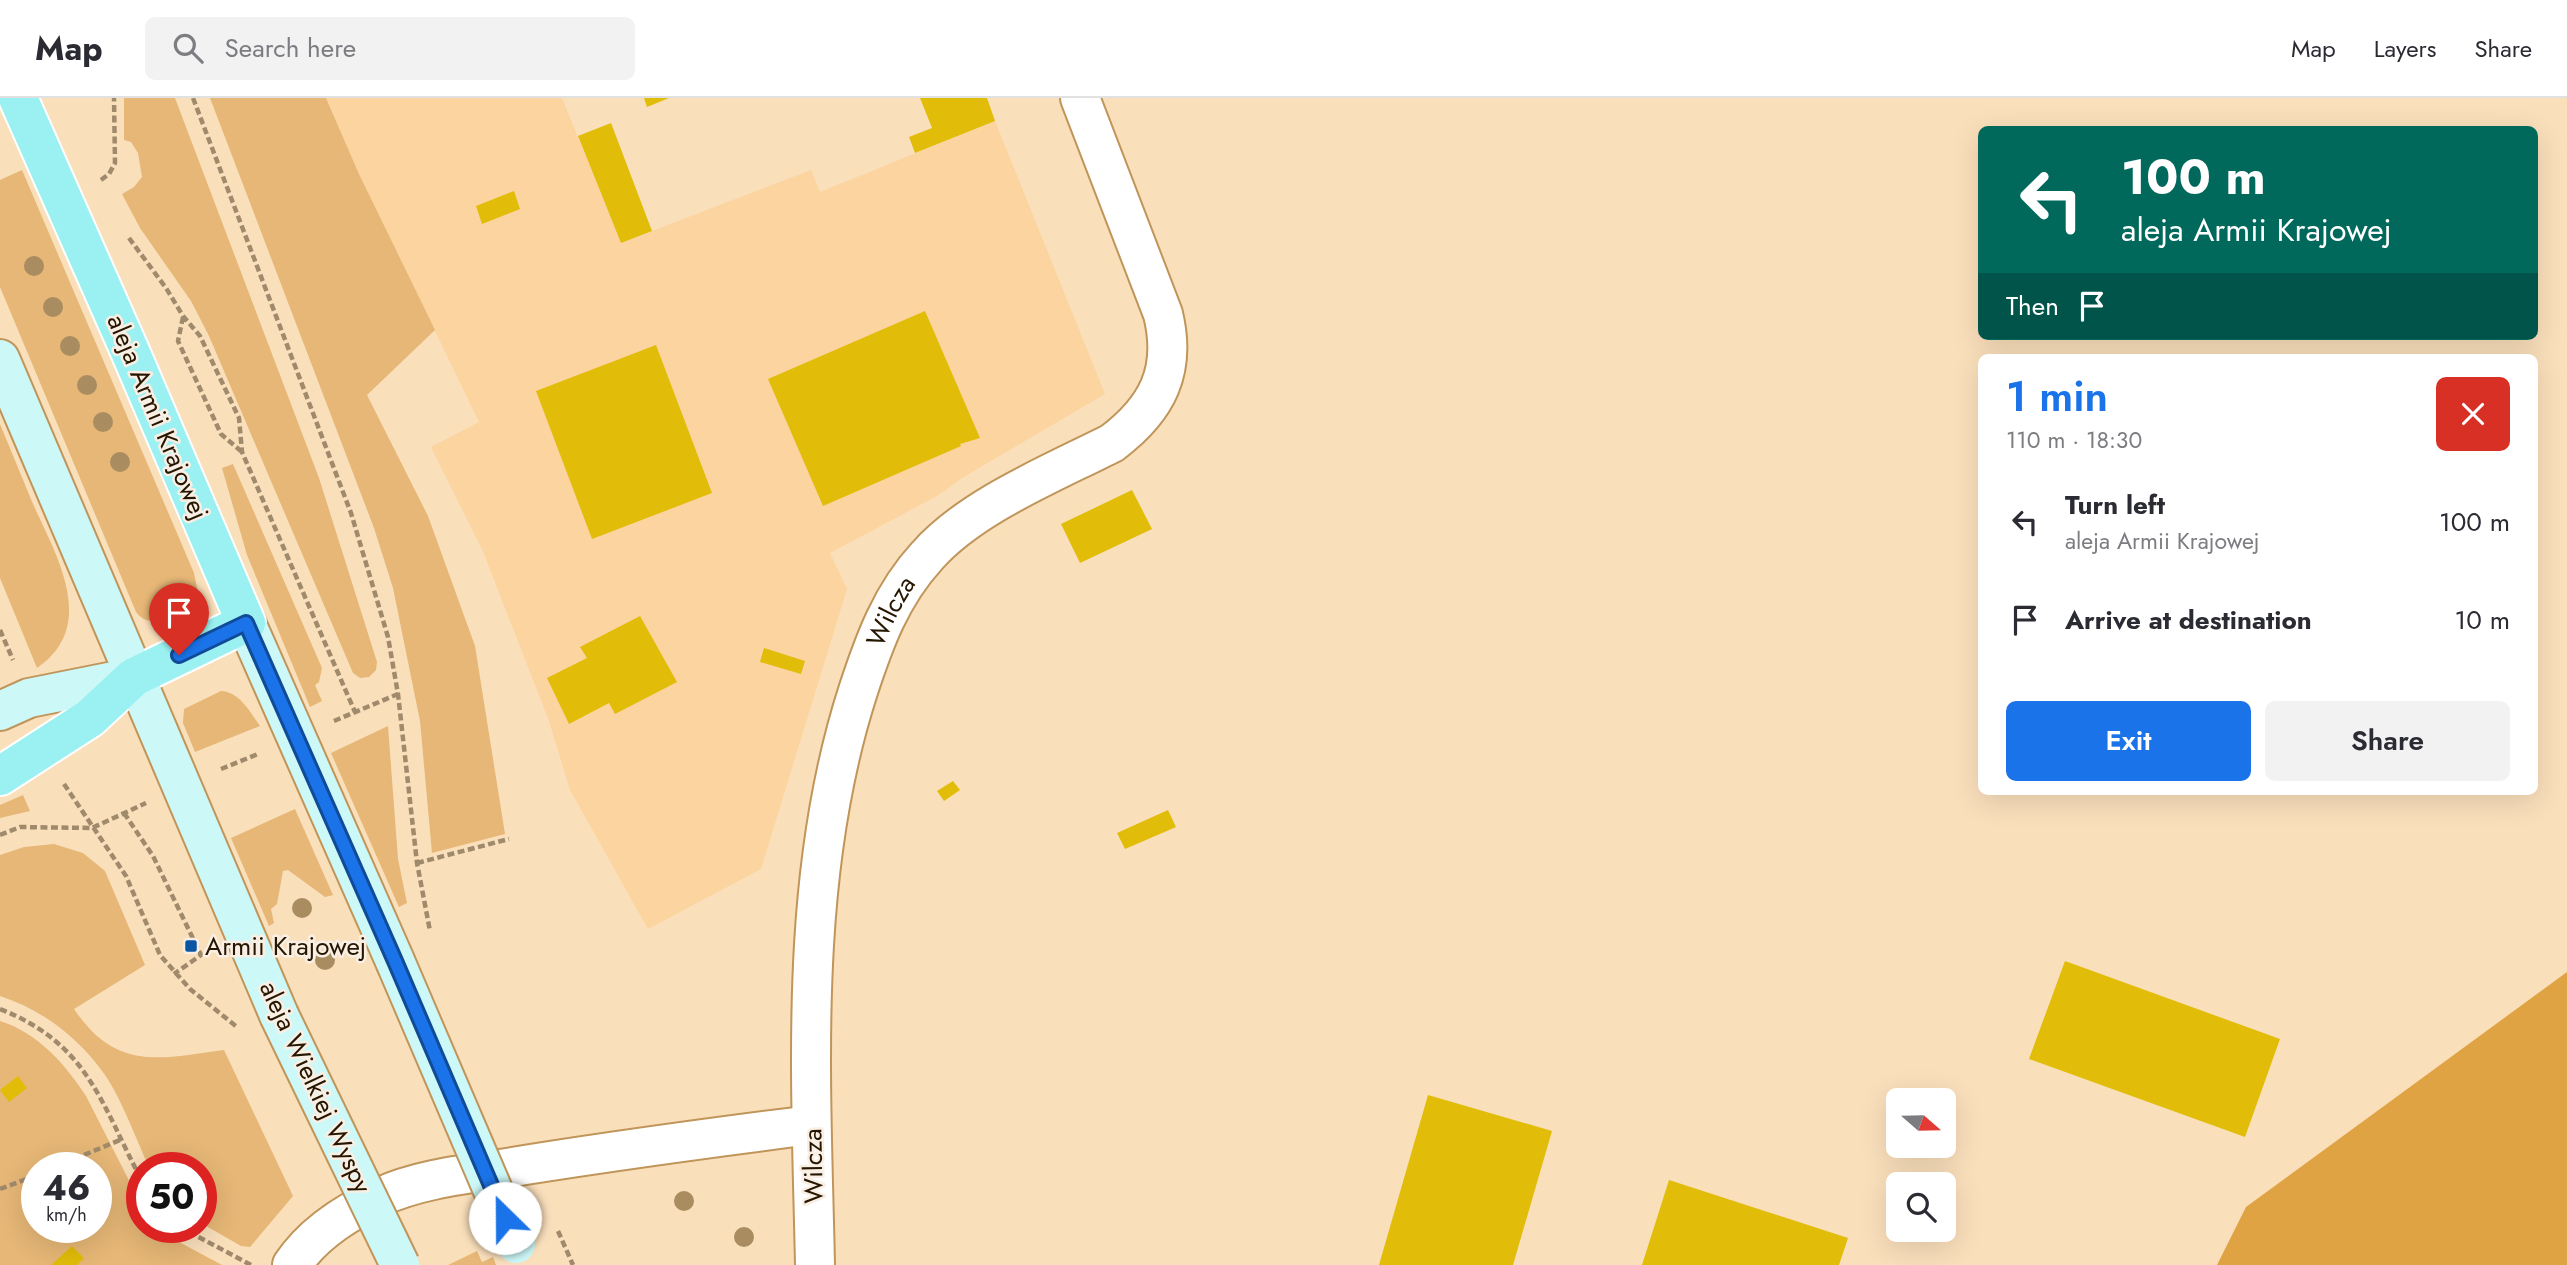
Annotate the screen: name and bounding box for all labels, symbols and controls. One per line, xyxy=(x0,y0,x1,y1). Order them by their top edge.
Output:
search box xyxy=(145,17,635,80)
text: Map xyxy=(35,25,103,72)
icon: search xyxy=(169,29,207,67)
text: Search here xyxy=(225,29,356,67)
text: Map xyxy=(2291,31,2336,66)
text: Layers xyxy=(2374,31,2436,66)
text: Share xyxy=(2474,31,2532,66)
text: 100 m xyxy=(2121,142,2266,212)
icon: left xyxy=(2006,154,2097,245)
text: aleja Armii Krajowej xyxy=(2121,207,2392,253)
text: Then xyxy=(2006,287,2059,325)
icon: arrive xyxy=(2073,287,2111,325)
street label: aleja Armii Krajowej xyxy=(98,308,218,526)
text: 1 min xyxy=(2006,366,2108,427)
button: close xyxy=(2436,377,2510,451)
text: 110 m · 18:30 xyxy=(2006,423,2142,457)
text: Turn left xyxy=(2065,486,2165,524)
icon: left xyxy=(2006,503,2044,541)
text: 100 m xyxy=(2439,503,2510,541)
text: aleja Armii Krajowej xyxy=(2065,524,2260,558)
street label: Wilcza xyxy=(856,568,925,652)
pin xyxy=(149,583,209,655)
icon: arrive xyxy=(160,594,198,632)
icon: arrive xyxy=(2006,601,2044,639)
text: Arrive at destination xyxy=(2065,601,2312,639)
text: 10 m xyxy=(2455,601,2510,639)
button: Exit xyxy=(2006,701,2251,781)
button: Share xyxy=(2265,701,2510,781)
place label: Armii Krajowej xyxy=(205,927,366,965)
marker: Armii Krajowej xyxy=(183,938,199,954)
street label: aleja Wielkiej Wyspy xyxy=(250,975,382,1200)
north arrow xyxy=(1886,1088,1956,1158)
map controls xyxy=(1886,1088,1956,1242)
street label: Wilcza xyxy=(793,1128,833,1204)
speed limit sign: 50 xyxy=(126,1152,217,1243)
text: 46 xyxy=(43,1163,90,1213)
button: search xyxy=(1886,1172,1956,1242)
position arrow xyxy=(468,1181,542,1255)
text: km/h xyxy=(46,1202,87,1228)

